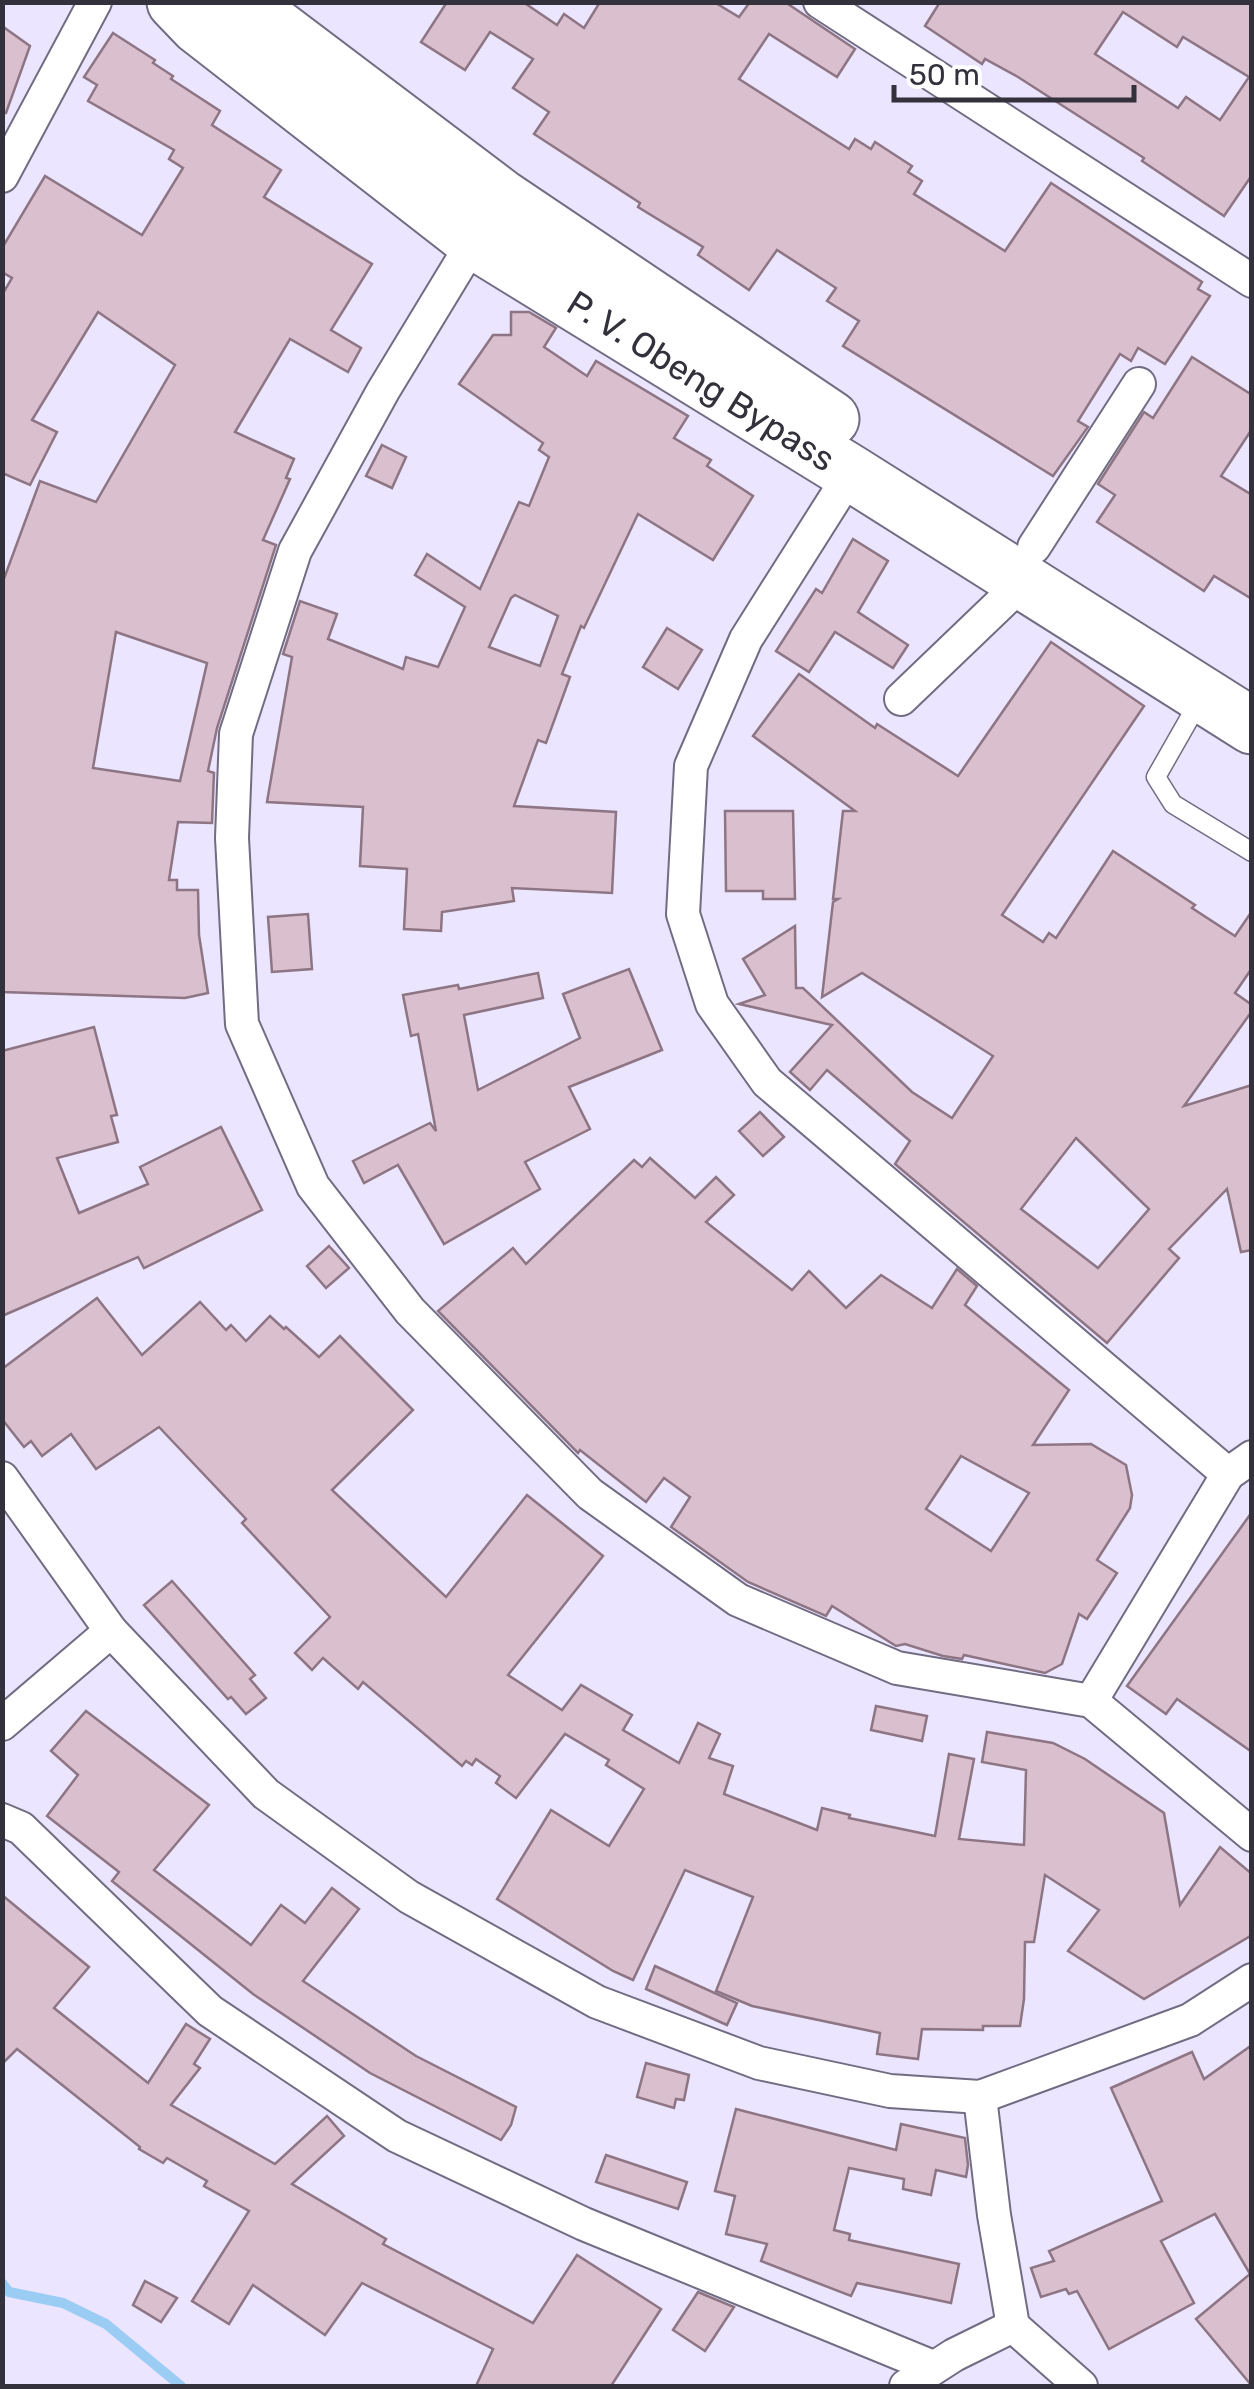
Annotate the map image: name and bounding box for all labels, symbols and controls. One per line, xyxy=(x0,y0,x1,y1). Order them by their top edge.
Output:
scale bar xyxy=(894,40,1134,102)
text: 50 m xyxy=(909,57,980,93)
street label: P. V. Obeng Bypass xyxy=(559,282,843,480)

